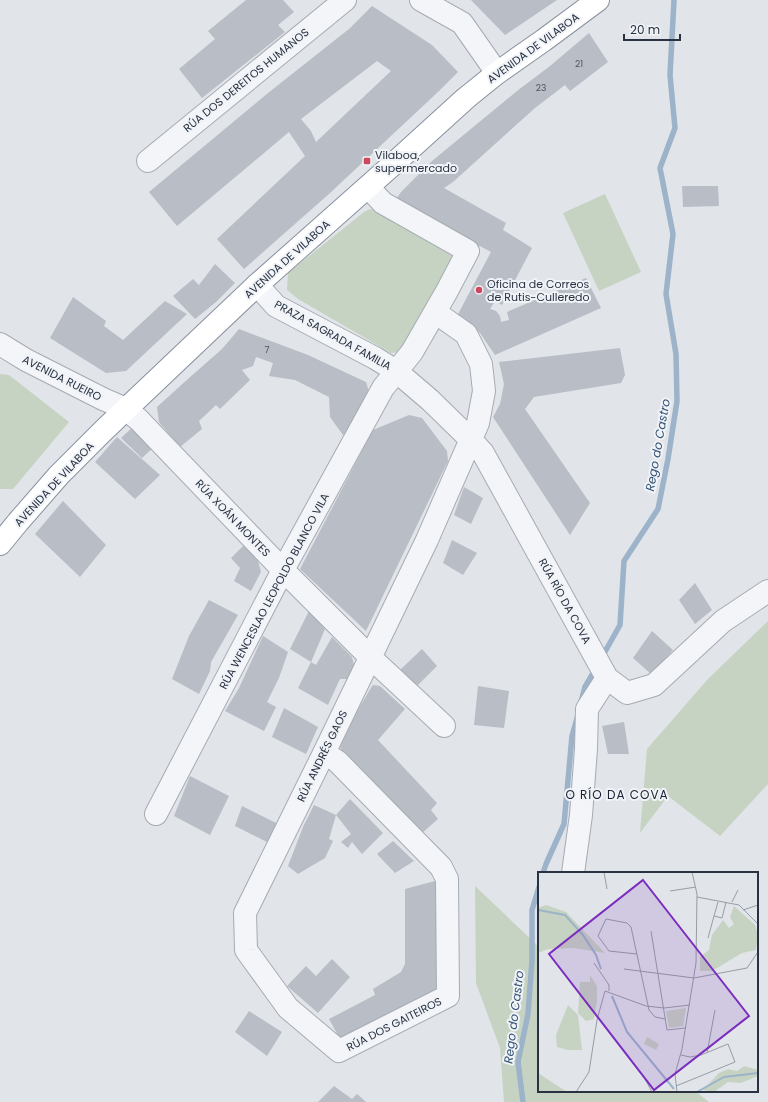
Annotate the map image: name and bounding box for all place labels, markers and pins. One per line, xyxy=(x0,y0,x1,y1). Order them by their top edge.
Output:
place label: Vilaboa, supermercado xyxy=(375,147,457,176)
marker: Vilaboa, supermercado xyxy=(362,156,372,166)
place label: Oficina de Correos de Rutis-Culleredo xyxy=(487,276,590,305)
marker: Oficina de Correos de Rutis-Culleredo xyxy=(474,285,484,295)

